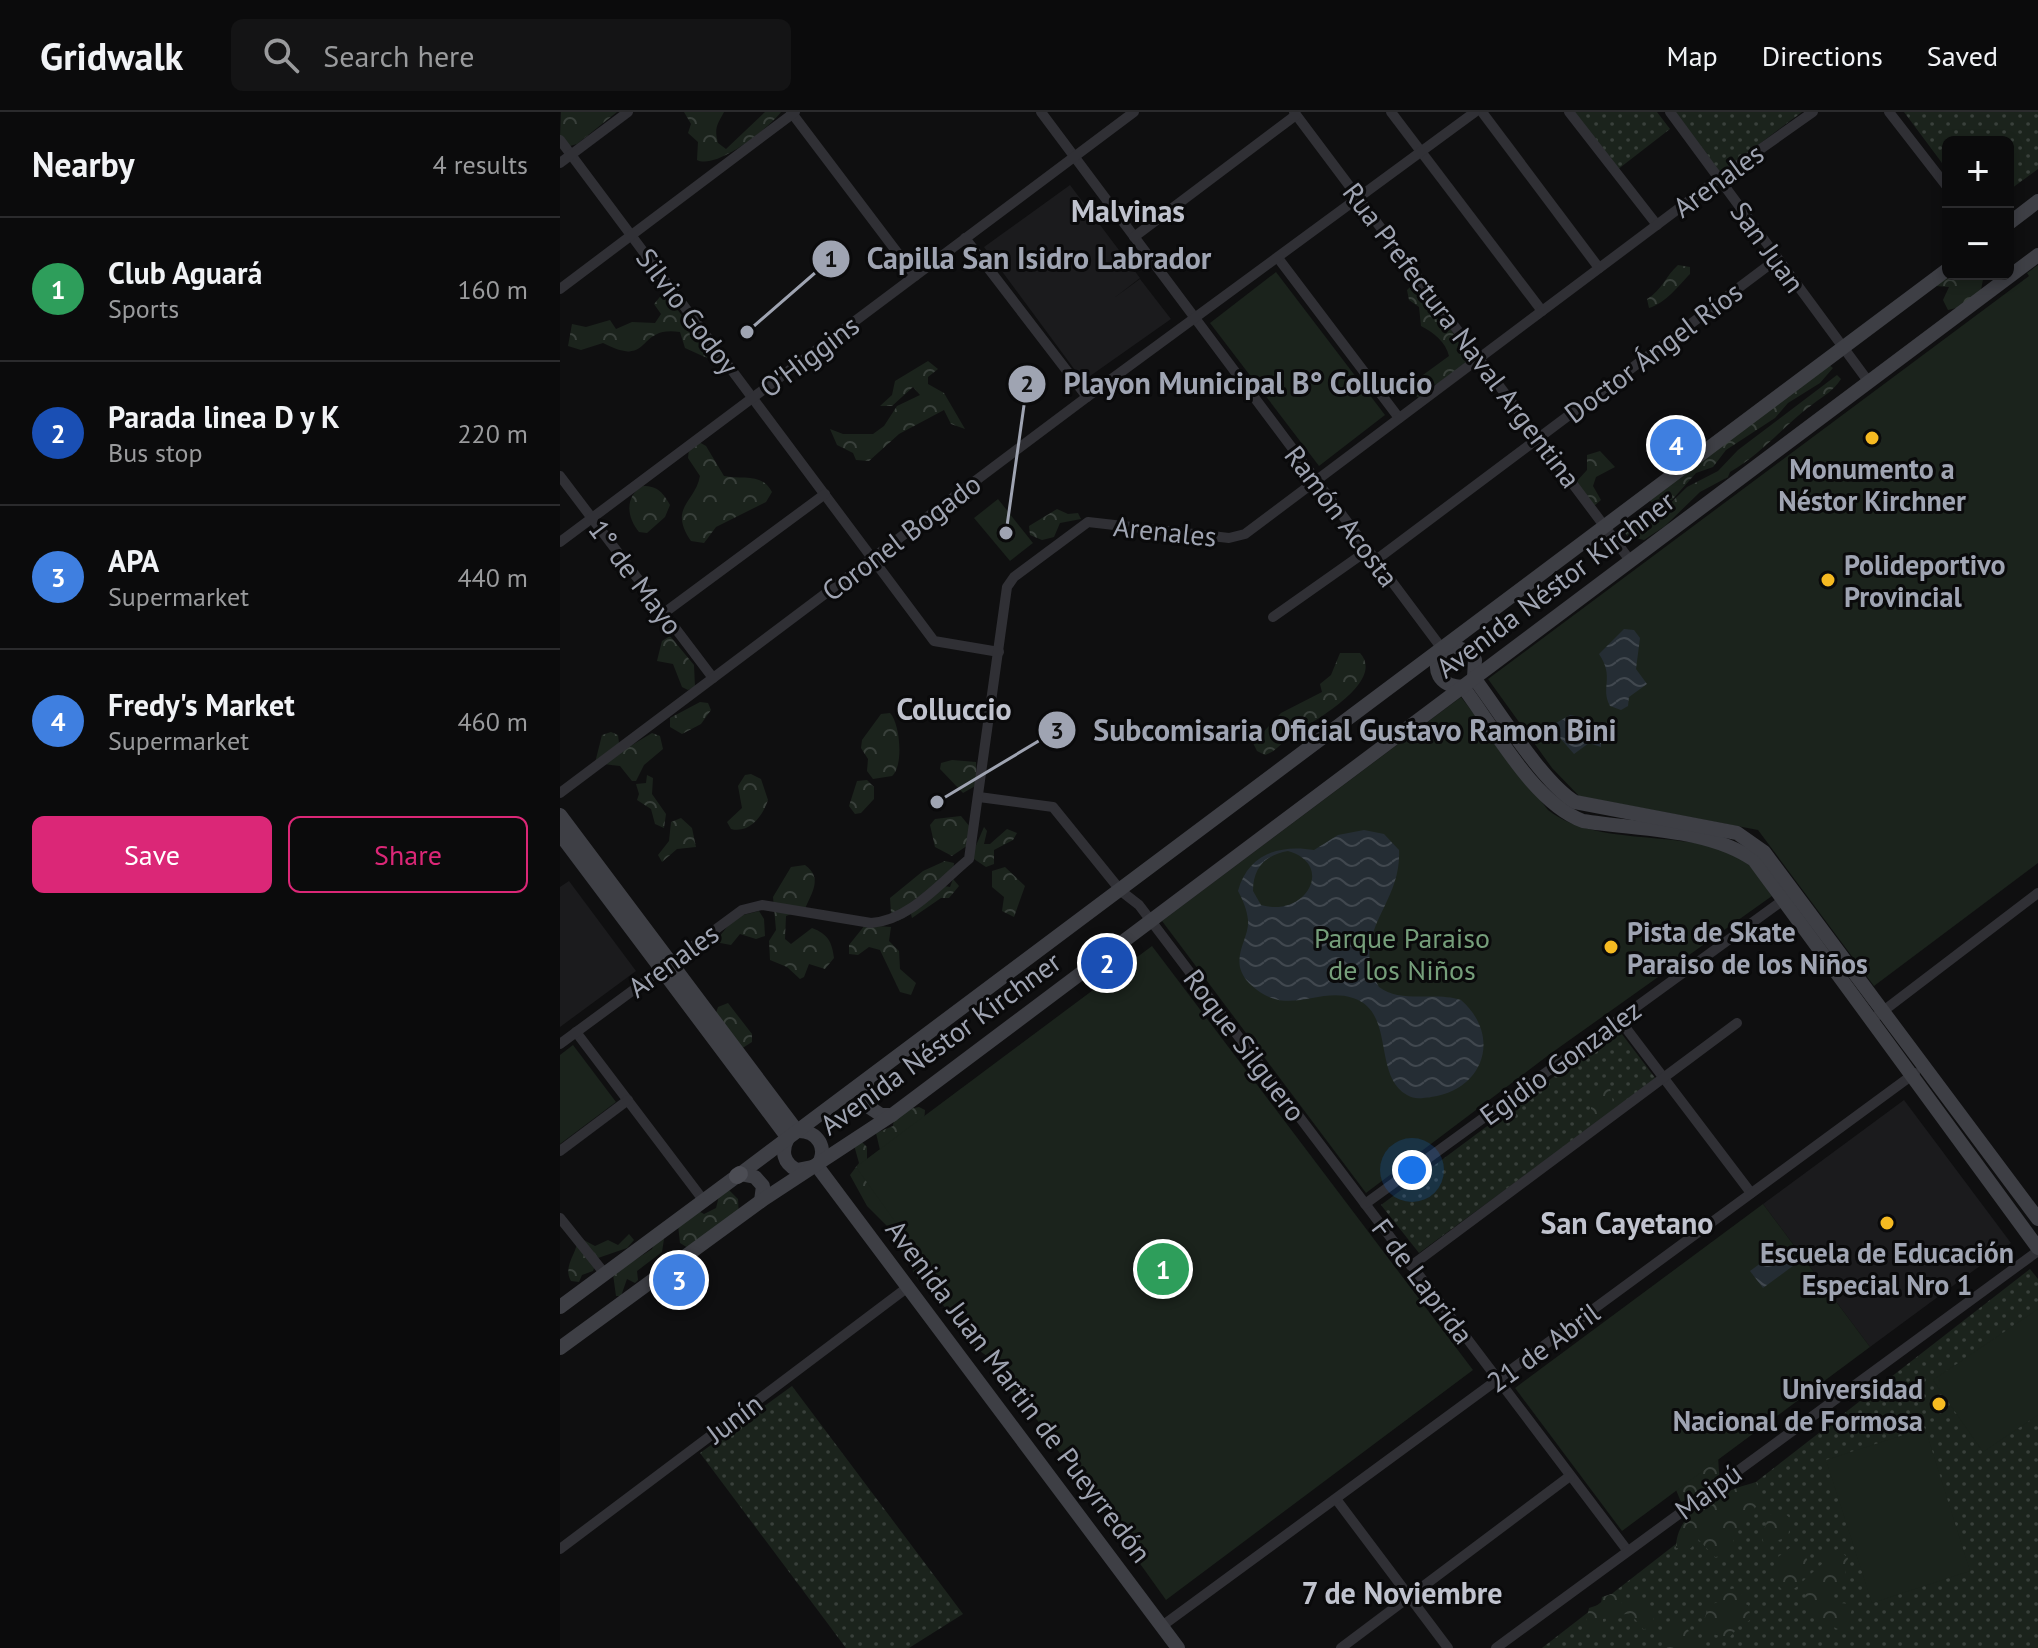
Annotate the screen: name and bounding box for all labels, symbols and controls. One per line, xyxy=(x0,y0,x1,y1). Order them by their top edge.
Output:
search box xyxy=(231,19,791,91)
text: Gridwalk xyxy=(40,31,183,80)
icon: search xyxy=(259,33,303,77)
text: Search here xyxy=(323,36,475,75)
text: Map xyxy=(1667,37,1718,74)
text: Directions xyxy=(1762,37,1883,74)
text: Saved xyxy=(1927,37,1998,74)
street label: Arenales xyxy=(1665,135,1771,225)
map controls xyxy=(1942,136,2014,280)
button: + xyxy=(1942,136,2014,208)
text: Nearby xyxy=(32,142,134,186)
text: 4 results xyxy=(433,148,528,181)
street label: Rua Prefectura Naval Argentina xyxy=(1335,175,1589,495)
district label: Malvinas xyxy=(1071,191,1185,230)
street label: San Juan xyxy=(1722,194,1814,300)
button: − xyxy=(1942,208,2014,280)
callout: Capilla San Isidro Labrador xyxy=(811,232,1227,286)
text: Capilla San Isidro Labrador xyxy=(867,238,1212,277)
street label: Silvio Godoy xyxy=(628,240,748,382)
text: 1 xyxy=(824,243,838,274)
text: Club Aguará xyxy=(108,253,262,292)
text: 1 xyxy=(51,273,65,306)
text: 160 m xyxy=(457,273,528,306)
street label: Doctor Ángel Ríos xyxy=(1557,273,1749,431)
text: Sports xyxy=(108,292,179,325)
street label: O'Higgins xyxy=(752,307,866,405)
callout: Playon Municipal B° Collucio xyxy=(1007,357,1448,411)
text: Playon Municipal B° Collucio xyxy=(1064,363,1432,402)
text: 2 xyxy=(1020,368,1034,399)
text: Parada linea D y K xyxy=(108,397,340,436)
pin: 4 xyxy=(1650,415,1702,475)
text: 2 xyxy=(51,417,65,450)
text: 220 m xyxy=(457,417,528,450)
marker: Monumento a Néstor Kirchner xyxy=(1863,429,1881,447)
text: Bus stop xyxy=(108,436,203,469)
street label: Ramón Acosta xyxy=(1277,438,1407,594)
place label: Monumento a Néstor Kirchner xyxy=(1778,450,1966,519)
street label: Coronel Bogado xyxy=(814,465,988,609)
street label: Avenida Néstor Kirchner xyxy=(1428,482,1682,686)
street label: Arenales xyxy=(1112,507,1218,555)
street label: 1° de Mayo xyxy=(581,512,691,642)
text: APA xyxy=(108,541,159,580)
place label: Polideportivo Provincial xyxy=(1844,546,2005,615)
text: 3 xyxy=(51,561,65,594)
text: 440 m xyxy=(457,561,528,594)
marker: Polideportivo Provincial xyxy=(1819,571,1837,589)
text: Supermarket xyxy=(108,580,249,613)
text: Fredy's Market xyxy=(108,685,295,724)
district label: Colluccio xyxy=(896,689,1012,728)
callout: Subcomisaria Oficial Gustavo Ramon Bini xyxy=(1037,703,1633,757)
text: 4 xyxy=(51,705,65,738)
text: 460 m xyxy=(457,705,528,738)
text: Subcomisaria Oficial Gustavo Ramon Bini xyxy=(1093,710,1617,749)
text: 3 xyxy=(1050,715,1064,746)
text: Supermarket xyxy=(108,724,249,757)
button: Save xyxy=(32,816,272,893)
button: Share xyxy=(288,816,528,893)
place label: Pista de Skate Paraiso de los Niños xyxy=(1627,913,1868,982)
street label: Arenales xyxy=(620,915,726,1005)
park label: Parque Paraiso de los Niños xyxy=(1314,919,1490,988)
pin: 2 xyxy=(1081,933,1133,993)
marker: Pista de Skate Paraiso de los Niños xyxy=(1602,938,1620,956)
street label: Avenida Néstor Kirchner xyxy=(812,943,1068,1143)
street label: Roque Silguero xyxy=(1176,961,1314,1129)
street label: Egidio Gonzalez xyxy=(1472,991,1648,1133)
your location xyxy=(1392,1150,1432,1190)
district label: San Cayetano xyxy=(1541,1203,1713,1242)
street label: F de Laprida xyxy=(1364,1211,1482,1351)
street label: Avenida Juan Martin de Pueyrredón xyxy=(878,1212,1160,1570)
marker: Escuela de Educación Especial Nro 1 xyxy=(1878,1214,1896,1232)
place label: Escuela de Educación Especial Nro 1 xyxy=(1760,1234,2014,1303)
pin: 1 xyxy=(1137,1239,1189,1299)
pin: 3 xyxy=(653,1250,705,1310)
street label: 21 de Abril xyxy=(1479,1294,1607,1400)
place label: Universidad Nacional de Formosa xyxy=(1673,1370,1923,1439)
street label: Junín xyxy=(698,1385,770,1452)
marker: Universidad Nacional de Formosa xyxy=(1930,1395,1948,1413)
street label: Maipú xyxy=(1667,1454,1749,1528)
district label: 7 de Noviembre xyxy=(1301,1573,1503,1612)

